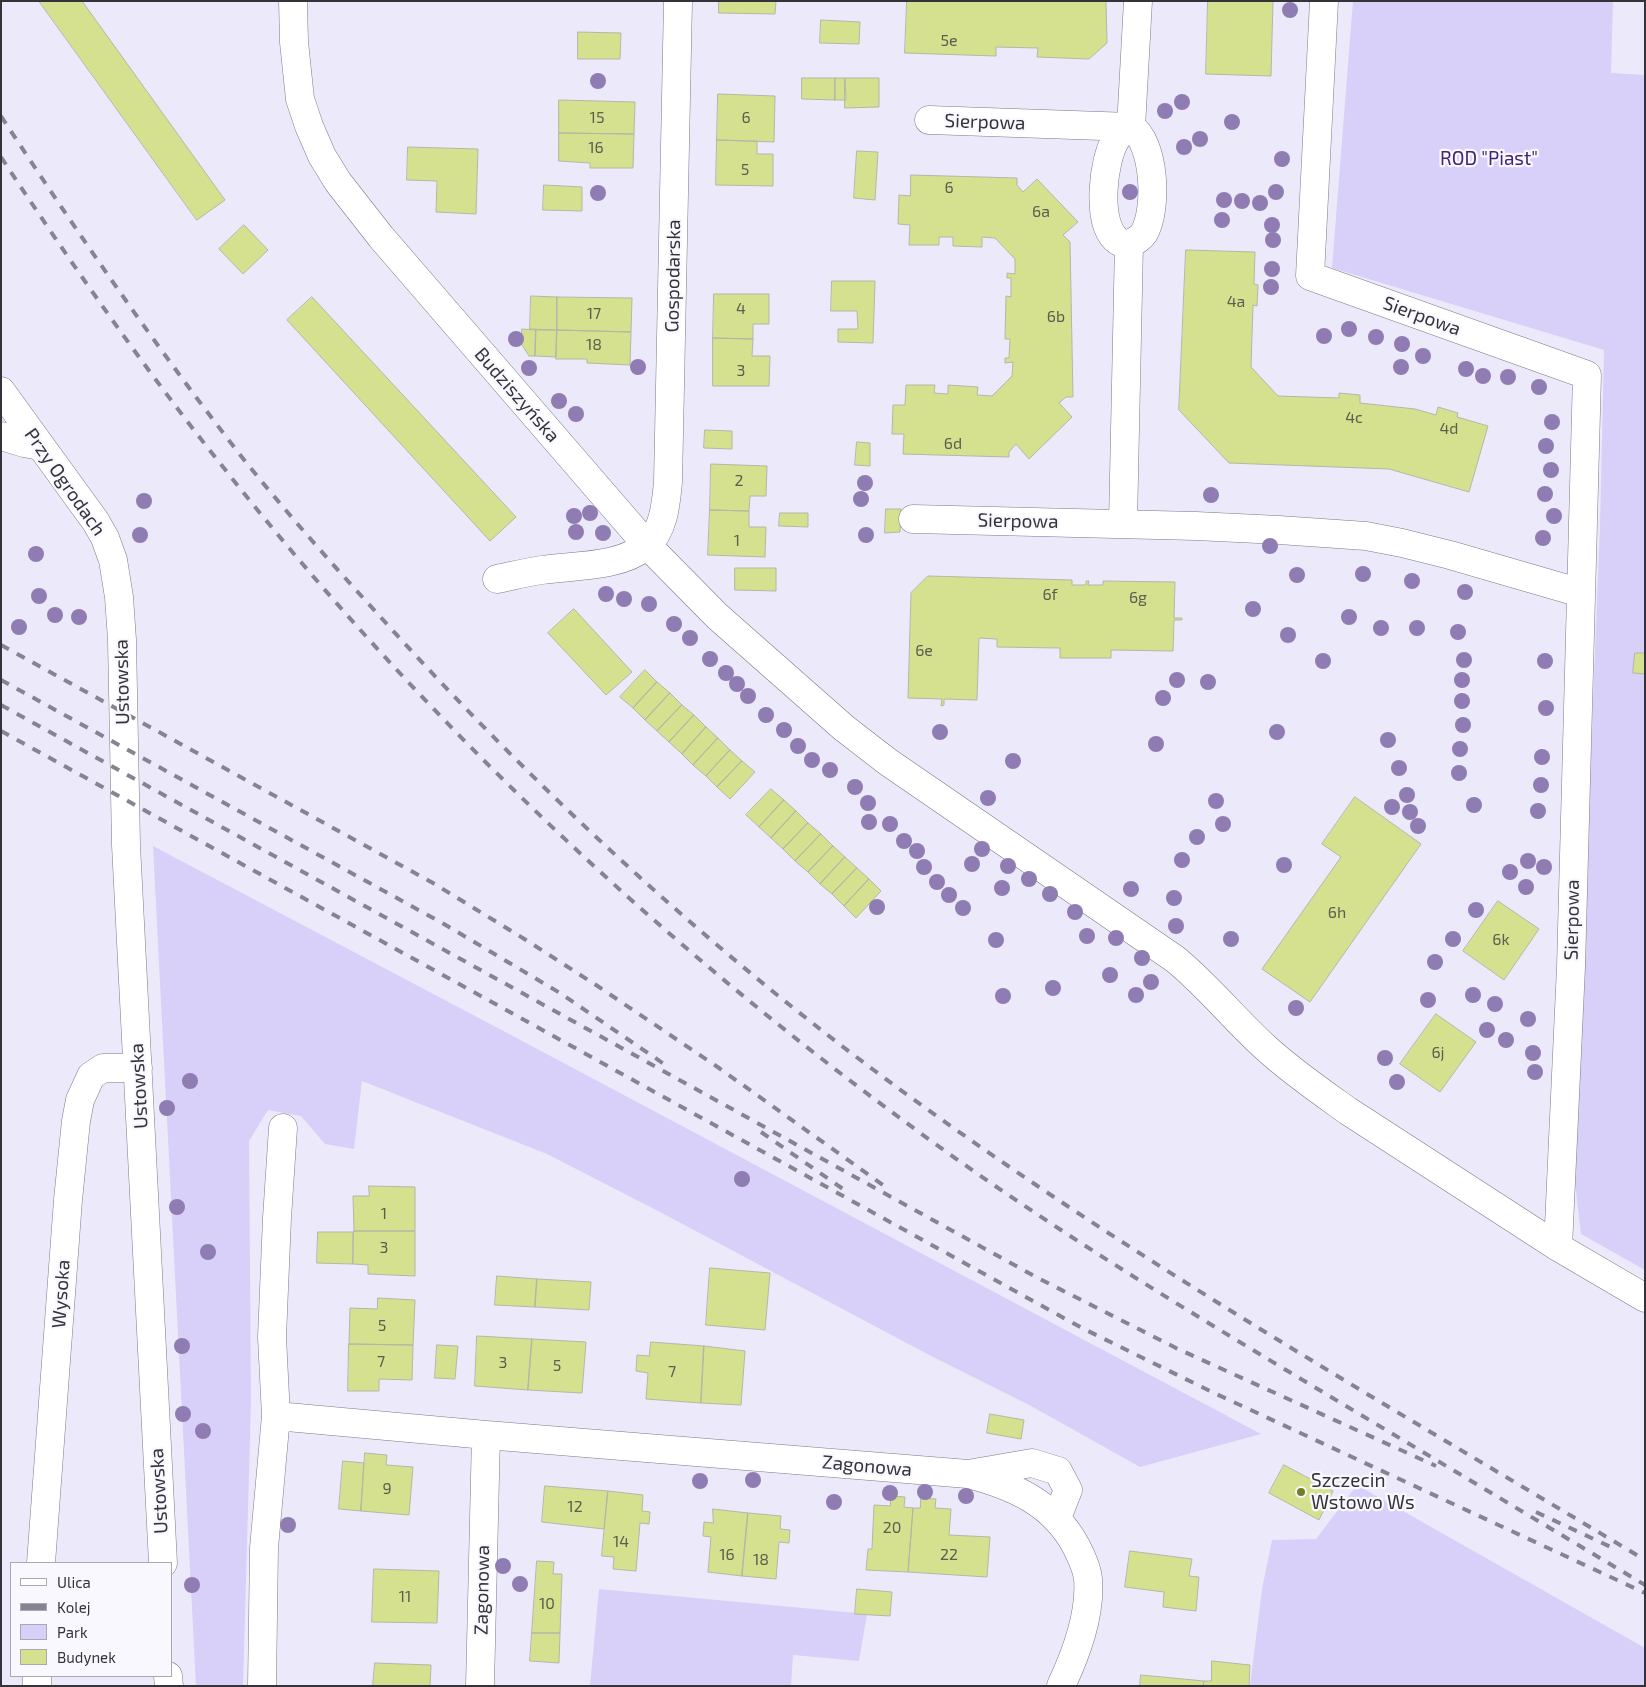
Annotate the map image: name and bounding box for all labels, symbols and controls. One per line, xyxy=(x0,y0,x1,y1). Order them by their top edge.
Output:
house number: 5e xyxy=(940,31,958,51)
house number: 15 xyxy=(590,108,604,128)
house number: 6 xyxy=(741,108,751,128)
street label: Sierpowa xyxy=(944,109,1026,135)
house number: 16 xyxy=(588,138,604,158)
park label: ROD "Piast" xyxy=(1440,148,1538,170)
house number: 5 xyxy=(741,160,749,180)
house number: 6 xyxy=(944,178,954,198)
house number: 6a xyxy=(1032,202,1050,222)
street label: Gospodarska xyxy=(661,219,685,333)
street label: Sierpowa xyxy=(1380,291,1464,341)
house number: 4a xyxy=(1227,292,1245,312)
house number: 4 xyxy=(736,299,746,319)
house number: 17 xyxy=(587,304,601,324)
house number: 6b xyxy=(1047,307,1065,327)
house number: 18 xyxy=(586,335,602,355)
street label: Budziszyńska xyxy=(470,343,564,447)
house number: 3 xyxy=(737,361,745,381)
house number: 4c xyxy=(1345,408,1363,428)
house number: 4d xyxy=(1439,419,1459,439)
street label: Przy Ogrodach xyxy=(20,424,110,540)
house number: 6d xyxy=(944,434,962,454)
house number: 2 xyxy=(735,471,743,491)
street label: Sierpowa xyxy=(977,509,1059,533)
house number: 1 xyxy=(734,531,740,551)
house number: 6f xyxy=(1042,585,1058,605)
house number: 6g xyxy=(1129,588,1147,608)
street label: Ustowska xyxy=(110,639,134,725)
house number: 6e xyxy=(915,641,933,661)
street label: Sierpowa xyxy=(1560,879,1584,961)
house number: 6h xyxy=(1328,903,1346,923)
house number: 6k xyxy=(1492,930,1510,950)
street label: Ustowska xyxy=(125,1043,153,1129)
house number: 6j xyxy=(1431,1043,1445,1063)
house number: 1 xyxy=(381,1204,387,1224)
house number: 3 xyxy=(380,1238,388,1258)
street label: Wysoka xyxy=(47,1259,75,1329)
house number: 5 xyxy=(378,1316,386,1336)
house number: 7 xyxy=(377,1352,385,1372)
house number: 3 xyxy=(499,1353,507,1373)
house number: 5 xyxy=(553,1356,561,1376)
house number: 7 xyxy=(668,1362,676,1382)
street label: Ustowska xyxy=(145,1448,173,1534)
street label: Zagonowa xyxy=(821,1451,913,1481)
place label: Szczecin Wstowo Ws xyxy=(1311,1470,1415,1514)
house number: 9 xyxy=(382,1479,392,1499)
marker: Szczecin Wstowo Ws xyxy=(1295,1486,1307,1498)
house number: 12 xyxy=(567,1497,583,1517)
house number: 20 xyxy=(883,1518,901,1538)
house number: 14 xyxy=(613,1532,629,1552)
street label: Zagonowa xyxy=(470,1545,494,1635)
house number: 16 xyxy=(719,1545,735,1565)
house number: 22 xyxy=(940,1545,958,1565)
house number: 18 xyxy=(753,1550,769,1570)
legend xyxy=(10,1562,172,1677)
text: Ulica xyxy=(57,1573,91,1591)
house number: 11 xyxy=(399,1587,411,1607)
house number: 10 xyxy=(539,1594,555,1614)
text: Kolej xyxy=(57,1598,90,1616)
text: Park xyxy=(57,1623,88,1641)
text: Budynek xyxy=(57,1648,116,1666)

